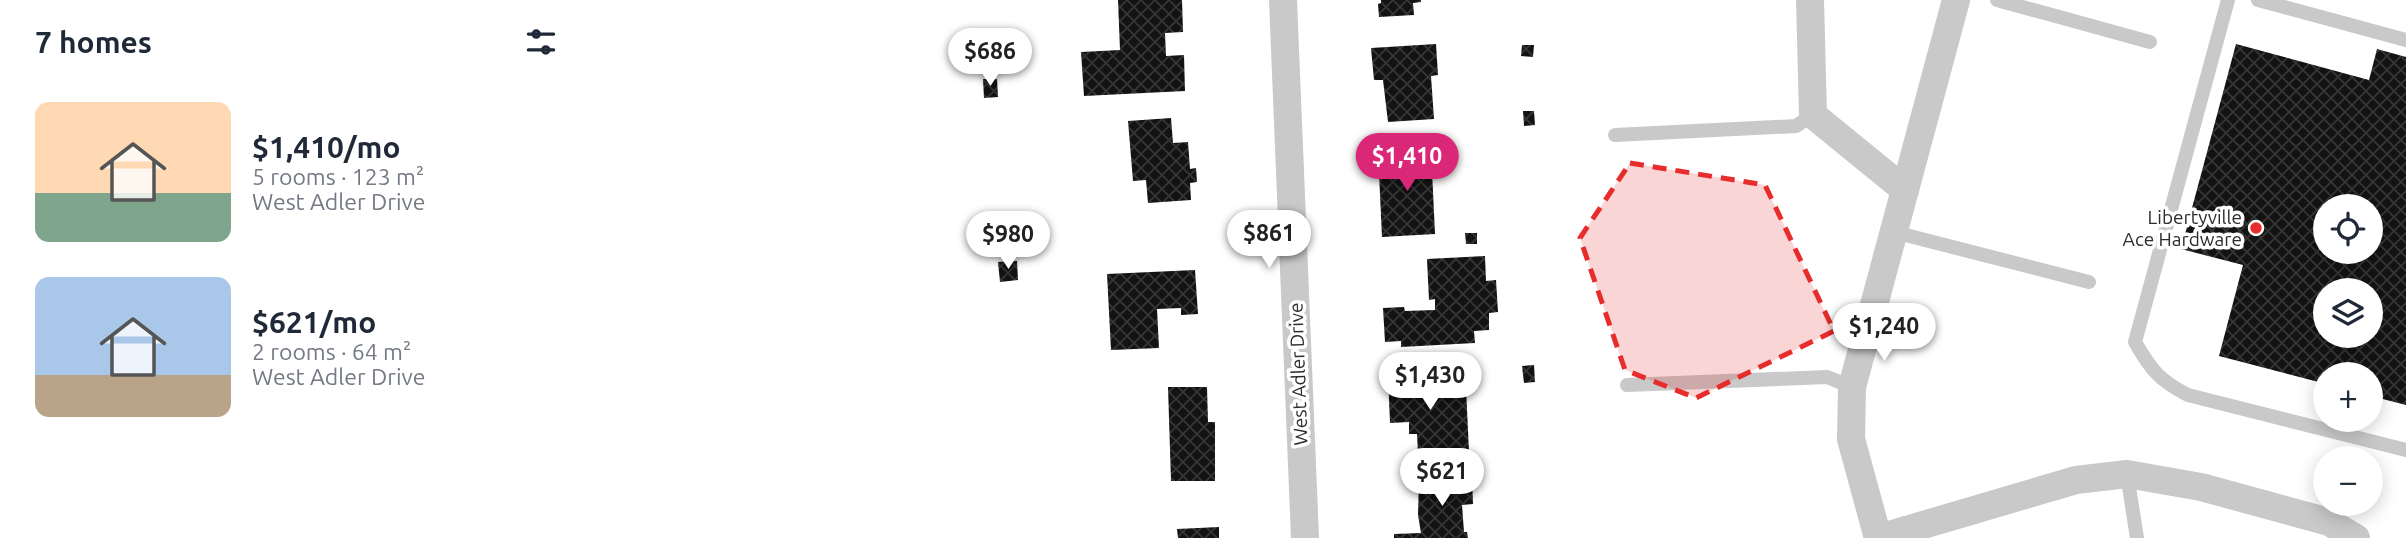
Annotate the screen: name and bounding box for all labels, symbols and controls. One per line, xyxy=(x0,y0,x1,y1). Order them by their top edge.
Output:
icon: filters xyxy=(522,23,560,61)
text: 7 homes xyxy=(35,25,152,59)
pin: $686 xyxy=(949,28,1031,88)
text: $686 xyxy=(964,38,1016,63)
icon: home xyxy=(91,130,175,214)
text: $1,410/mo xyxy=(252,130,401,164)
pin: $1,410 xyxy=(1350,134,1464,193)
text: $1,410 xyxy=(1372,143,1442,168)
text: 5 rooms · 123 m² xyxy=(252,164,424,189)
text: West Adler Drive xyxy=(252,189,425,214)
map controls xyxy=(2313,194,2383,516)
button: locate xyxy=(2313,194,2383,264)
place label: Libertyville Ace Hardware xyxy=(2123,206,2242,250)
pin: $861 xyxy=(1228,210,1310,270)
pin: $980 xyxy=(967,212,1049,271)
text: $861 xyxy=(1243,220,1295,245)
marker: Libertyville Ace Hardware xyxy=(2248,220,2264,236)
text: $980 xyxy=(982,221,1034,246)
button: layers xyxy=(2313,278,2383,348)
street label: West Adler Drive xyxy=(1285,302,1311,446)
pin: $1,240 xyxy=(1827,304,1941,363)
icon: home xyxy=(91,305,175,389)
text: $621/mo xyxy=(252,305,376,339)
text: $1,240 xyxy=(1849,313,1919,338)
text: 2 rooms · 64 m² xyxy=(252,339,411,364)
pin: $1,430 xyxy=(1373,352,1487,412)
text: $1,430 xyxy=(1395,362,1465,387)
button: + xyxy=(2313,362,2383,432)
text: West Adler Drive xyxy=(252,364,425,389)
button: − xyxy=(2313,446,2383,516)
pin: $621 xyxy=(1401,448,1483,508)
text: $621 xyxy=(1416,458,1468,483)

